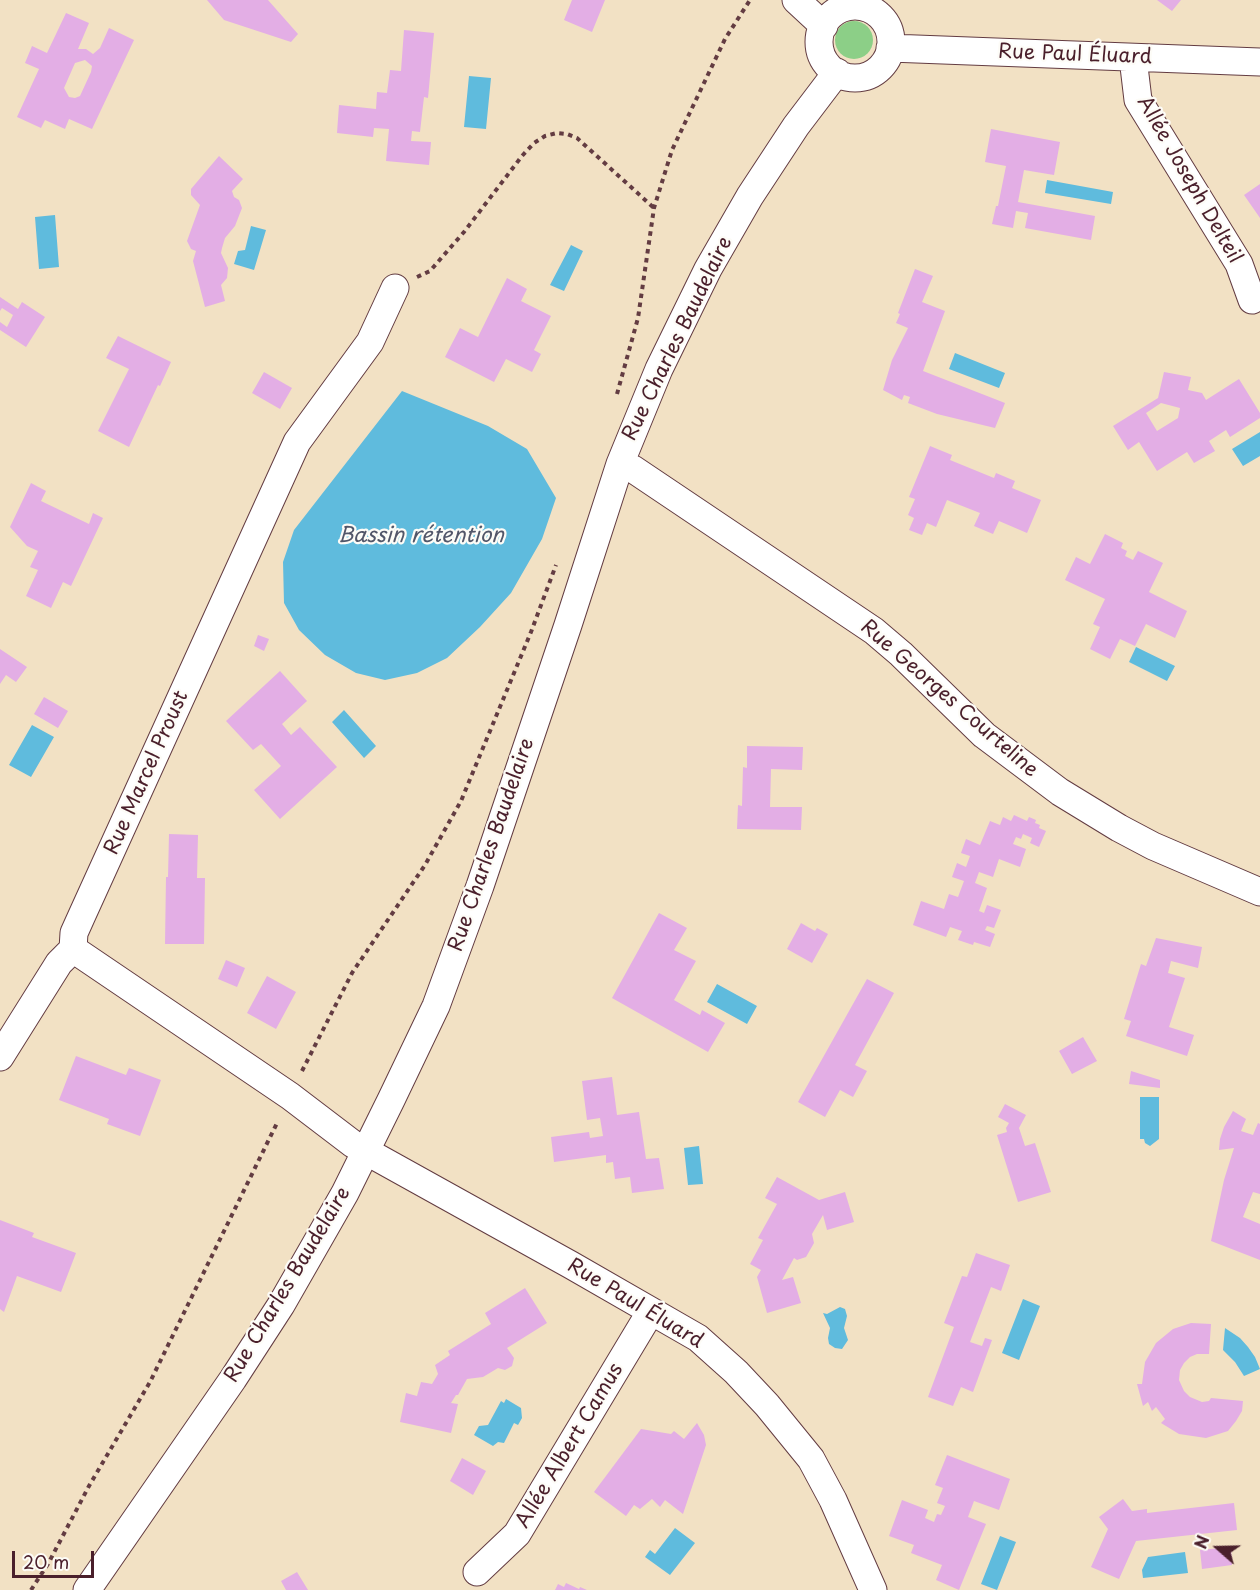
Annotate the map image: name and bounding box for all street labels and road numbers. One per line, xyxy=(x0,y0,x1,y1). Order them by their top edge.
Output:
street label: Rue Paul Éluard xyxy=(998,40,1152,70)
street label: Allée Joseph Delteil xyxy=(1131,92,1247,268)
street label: Rue Charles Baudelaire xyxy=(618,233,738,445)
street label: Rue Georges Courteline xyxy=(855,615,1043,783)
street label: Rue Marcel Proust xyxy=(100,687,194,859)
street label: Rue Charles Baudelaire xyxy=(444,735,540,955)
street label: Rue Charles Baudelaire xyxy=(220,1183,356,1387)
street label: Rue Paul Éluard xyxy=(563,1254,707,1354)
street label: Allée Albert Camus xyxy=(511,1359,629,1533)

